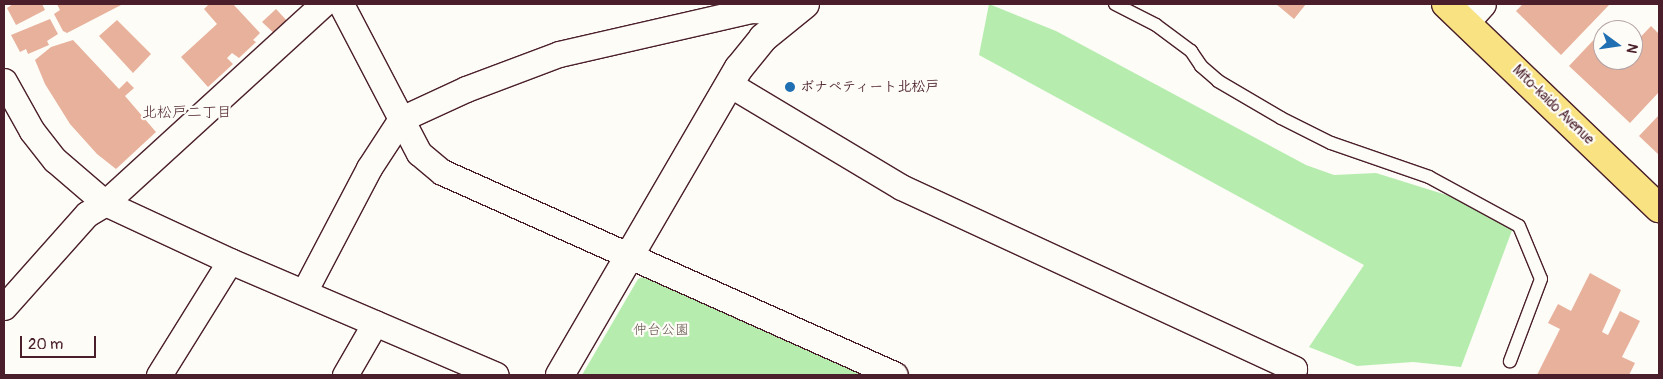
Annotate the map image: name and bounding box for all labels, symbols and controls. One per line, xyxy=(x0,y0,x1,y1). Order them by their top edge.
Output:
north arrow xyxy=(1593,20,1643,70)
text: N xyxy=(1623,42,1641,55)
street label: Mito-kaido Avenue xyxy=(1509,62,1597,148)
place label: ボナペティート北松戸 xyxy=(800,79,940,95)
marker: ボナペティート北松戸 xyxy=(784,81,796,93)
district label: 北松戸二丁目 xyxy=(142,104,232,122)
park label: 仲台公園 xyxy=(633,322,689,338)
scale bar xyxy=(22,326,99,358)
text: 20 m xyxy=(28,335,63,354)

